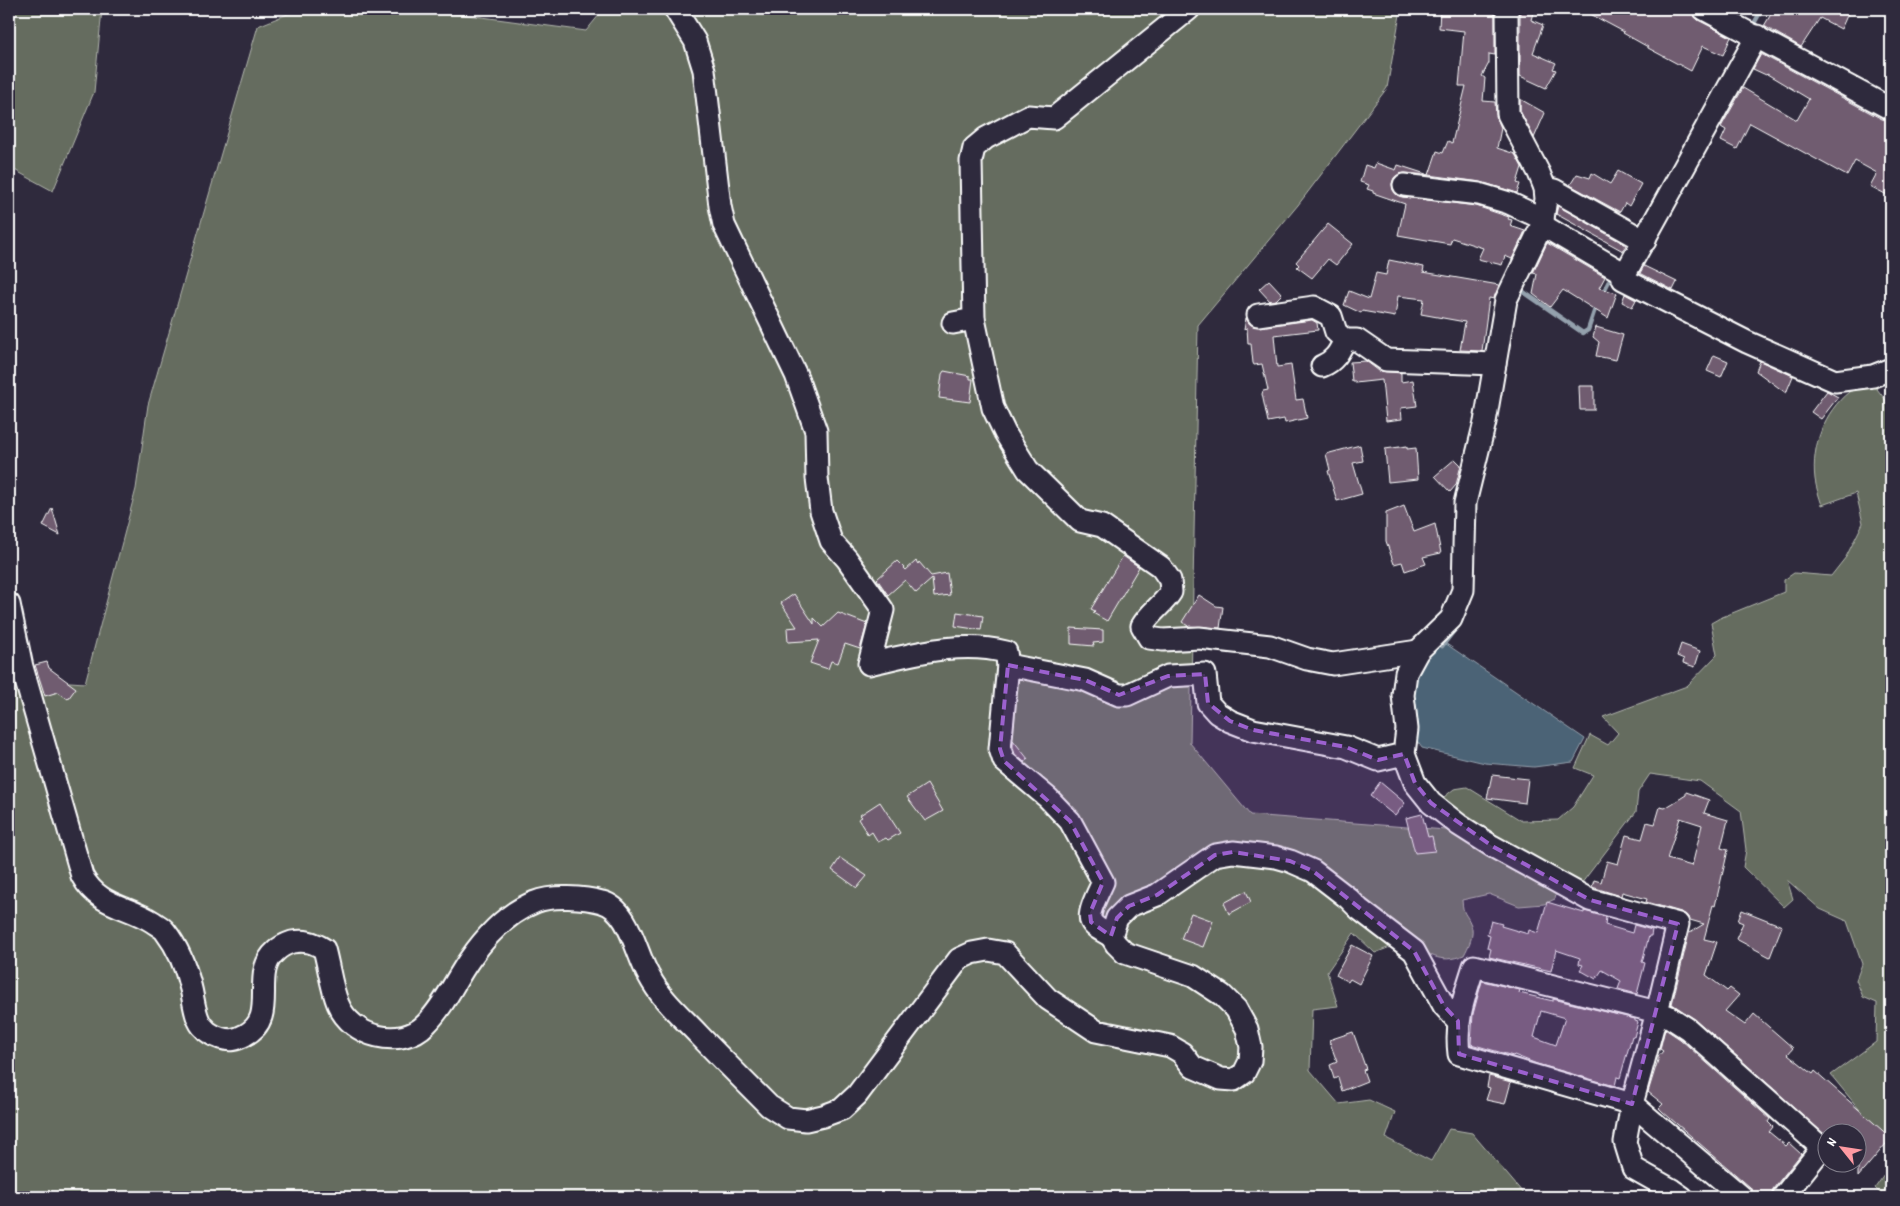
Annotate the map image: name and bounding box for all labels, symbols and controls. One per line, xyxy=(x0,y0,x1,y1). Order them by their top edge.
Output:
north arrow xyxy=(1818,1124,1868,1174)
text: N xyxy=(1822,1134,1843,1150)

